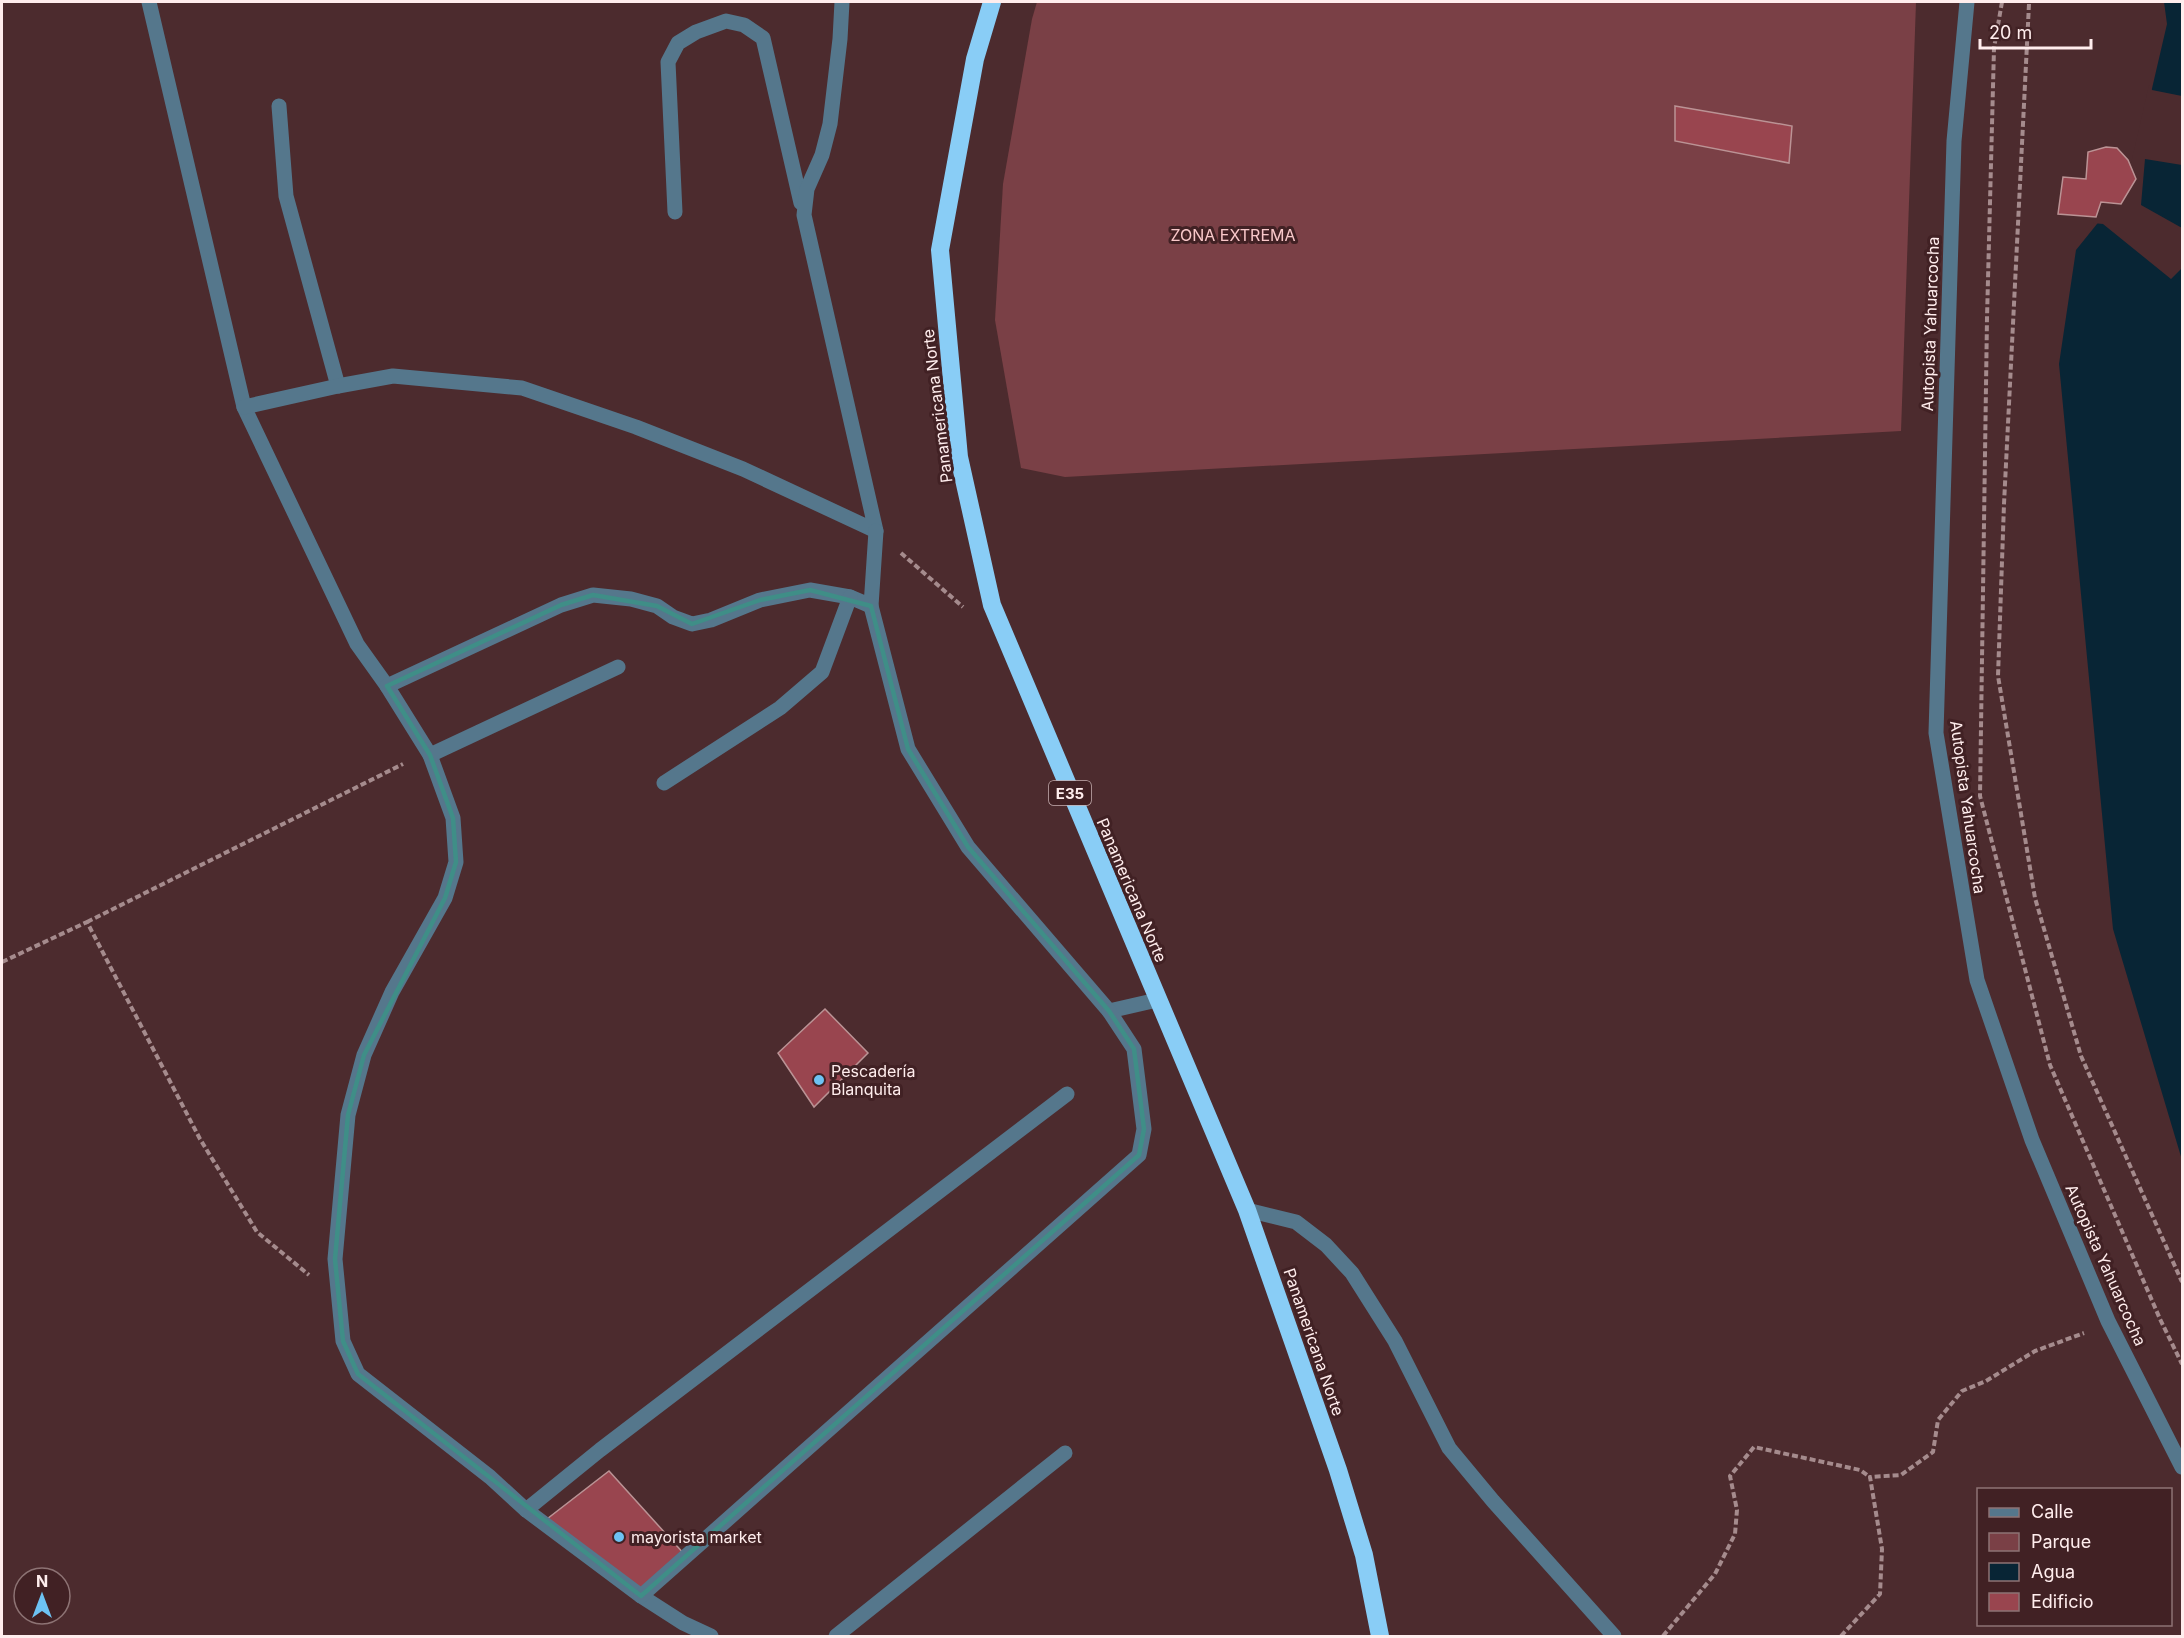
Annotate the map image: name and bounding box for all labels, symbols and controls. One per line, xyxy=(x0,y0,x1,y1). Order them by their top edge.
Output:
scale bar xyxy=(1980,12,2091,50)
text: 20 m xyxy=(1989,22,2032,43)
park label: ZONA EXTREMA xyxy=(1171,225,1295,245)
street label: Autopista Yahuarcocha xyxy=(1917,236,1943,412)
street label: Panamericana Norte xyxy=(918,328,956,484)
street label: Autopista Yahuarcocha xyxy=(1946,719,1990,895)
road number: E35 xyxy=(1049,781,1091,805)
street label: Panamericana Norte xyxy=(1093,815,1171,965)
place label: Pescadería Blanquita xyxy=(831,1061,915,1099)
marker: Pescadería Blanquita xyxy=(812,1073,826,1087)
street label: Autopista Yahuarcocha xyxy=(2061,1181,2151,1349)
street label: Panamericana Norte xyxy=(1279,1266,1349,1418)
legend xyxy=(1977,1488,2172,1626)
text: Calle xyxy=(2031,1501,2073,1522)
place label: mayorista market xyxy=(631,1527,762,1547)
marker: mayorista market xyxy=(612,1530,626,1544)
text: Parque xyxy=(2031,1531,2091,1552)
text: Agua xyxy=(2031,1561,2075,1582)
north arrow xyxy=(12,1566,72,1626)
text: N xyxy=(36,1571,48,1591)
text: Edificio xyxy=(2031,1591,2094,1612)

